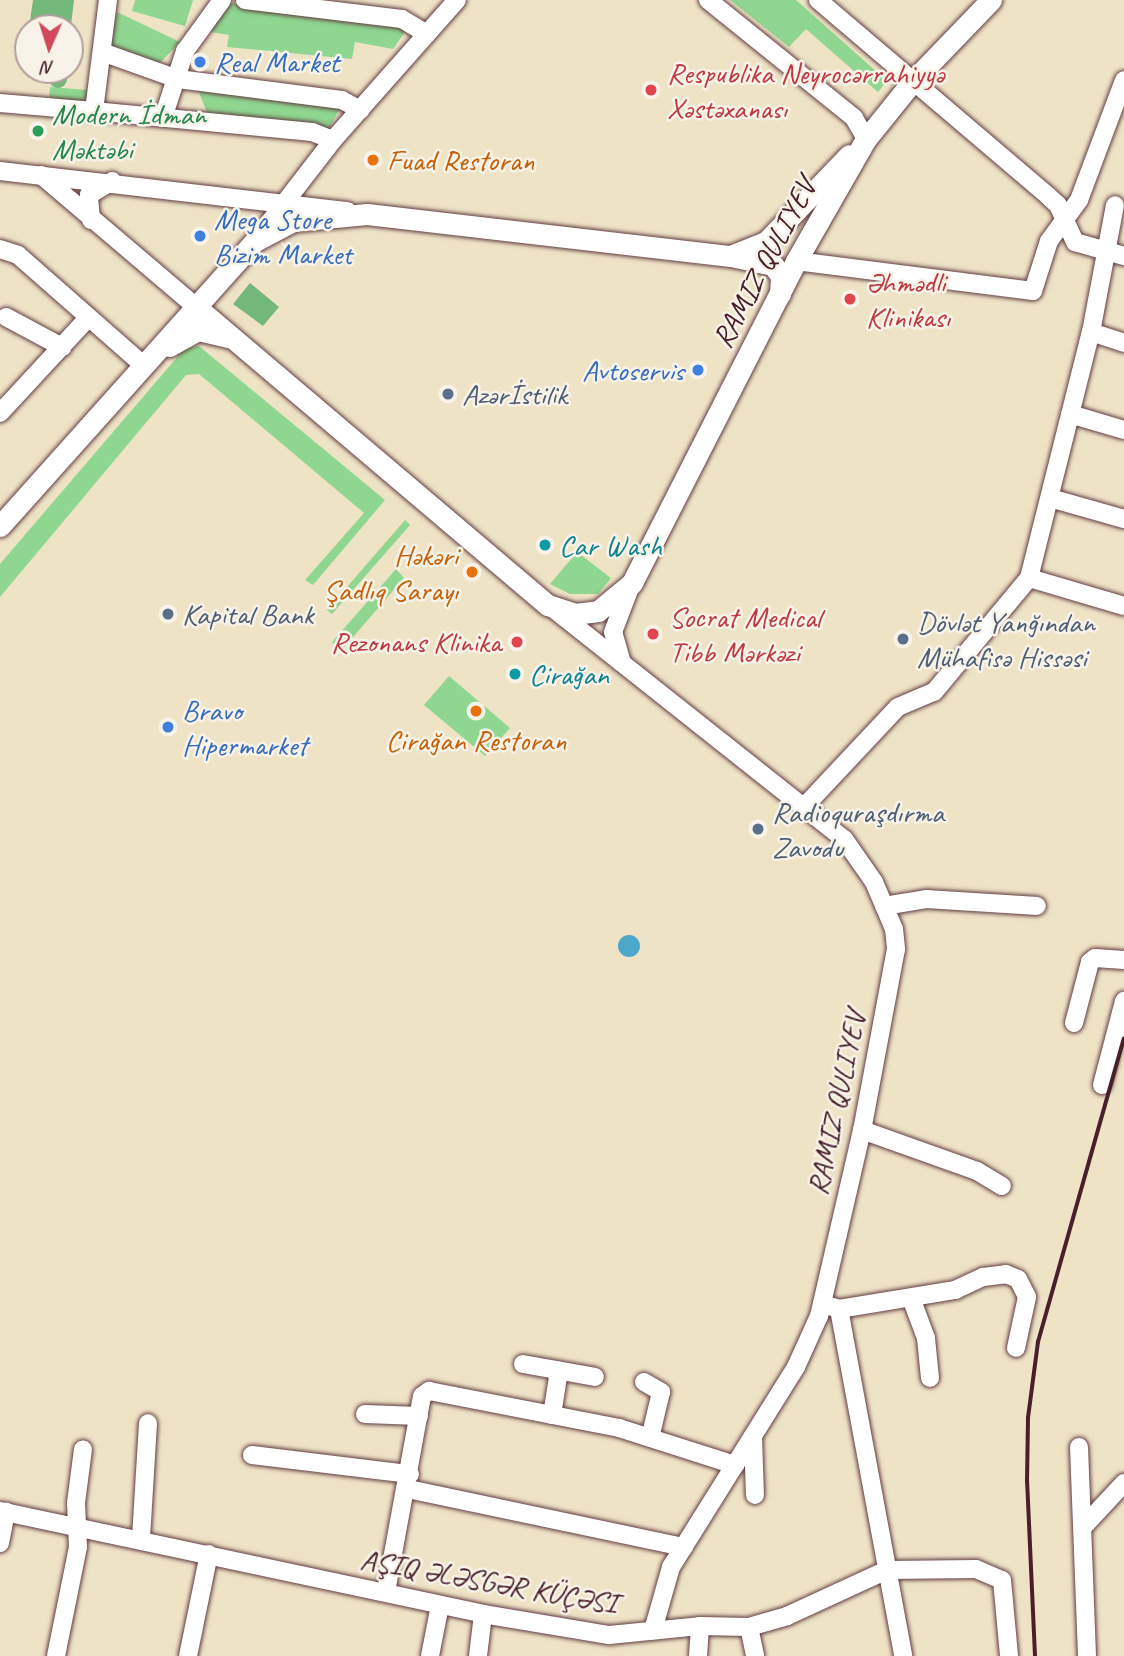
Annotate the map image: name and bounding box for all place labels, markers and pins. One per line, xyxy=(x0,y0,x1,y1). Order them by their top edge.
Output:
place label: Real Market xyxy=(214,44,340,80)
marker: Real Market xyxy=(192,54,208,70)
place label: Respublika Neyrocərrahiyyə Xəstəxanası xyxy=(667,55,945,125)
marker: Respublika Neyrocərrahiyyə Xəstəxanası xyxy=(641,80,661,100)
place label: Modern İdman Məktəbi xyxy=(52,96,206,166)
marker: Modern İdman Məktəbi xyxy=(30,123,46,139)
place label: Fuad Restoran xyxy=(387,142,535,178)
marker: Fuad Restoran xyxy=(365,152,381,168)
place label: Mega Store Bizim Market xyxy=(214,201,352,272)
marker: Mega Store Bizim Market xyxy=(192,228,208,244)
place label: Əhmədli Klinikası xyxy=(866,264,950,334)
marker: Əhmədli Klinikası xyxy=(840,289,860,309)
place label: Avtoservis xyxy=(582,352,684,388)
marker: Avtoservis xyxy=(690,362,706,378)
place label: Azərİstilik xyxy=(462,376,567,412)
marker: Azərİstilik xyxy=(440,386,456,402)
place label: Car Wash xyxy=(559,527,663,563)
place label: Həkəri Şadlıq Sarayı xyxy=(323,537,458,608)
marker: Car Wash xyxy=(537,537,553,553)
marker: Həkəri Şadlıq Sarayı xyxy=(464,564,480,580)
place label: Kapital Bank xyxy=(182,596,314,632)
place label: Socrat Medical Tibb Mərkəzi xyxy=(669,599,821,670)
place label: Dövlət Yanğından Mühafisə Hissəsi xyxy=(917,604,1095,674)
marker: Kapital Bank xyxy=(160,606,176,622)
place label: Rezonans Klinika xyxy=(330,624,501,660)
marker: Socrat Medical Tibb Mərkəzi xyxy=(643,624,663,644)
marker: Dövlət Yanğından Mühafisə Hissəsi xyxy=(895,631,911,647)
marker: Rezonans Klinika xyxy=(507,632,527,652)
place label: Cirağan xyxy=(529,656,609,692)
marker: Cirağan xyxy=(507,666,523,682)
place label: Bravo Hipermarket xyxy=(182,692,307,762)
marker: Cirağan Restoran xyxy=(468,703,484,719)
marker: Bravo Hipermarket xyxy=(160,719,176,735)
place label: Cirağan Restoran xyxy=(386,722,566,758)
place label: Radioquraşdırma Zavodu xyxy=(772,794,944,864)
marker: Radioquraşdırma Zavodu xyxy=(750,821,766,837)

